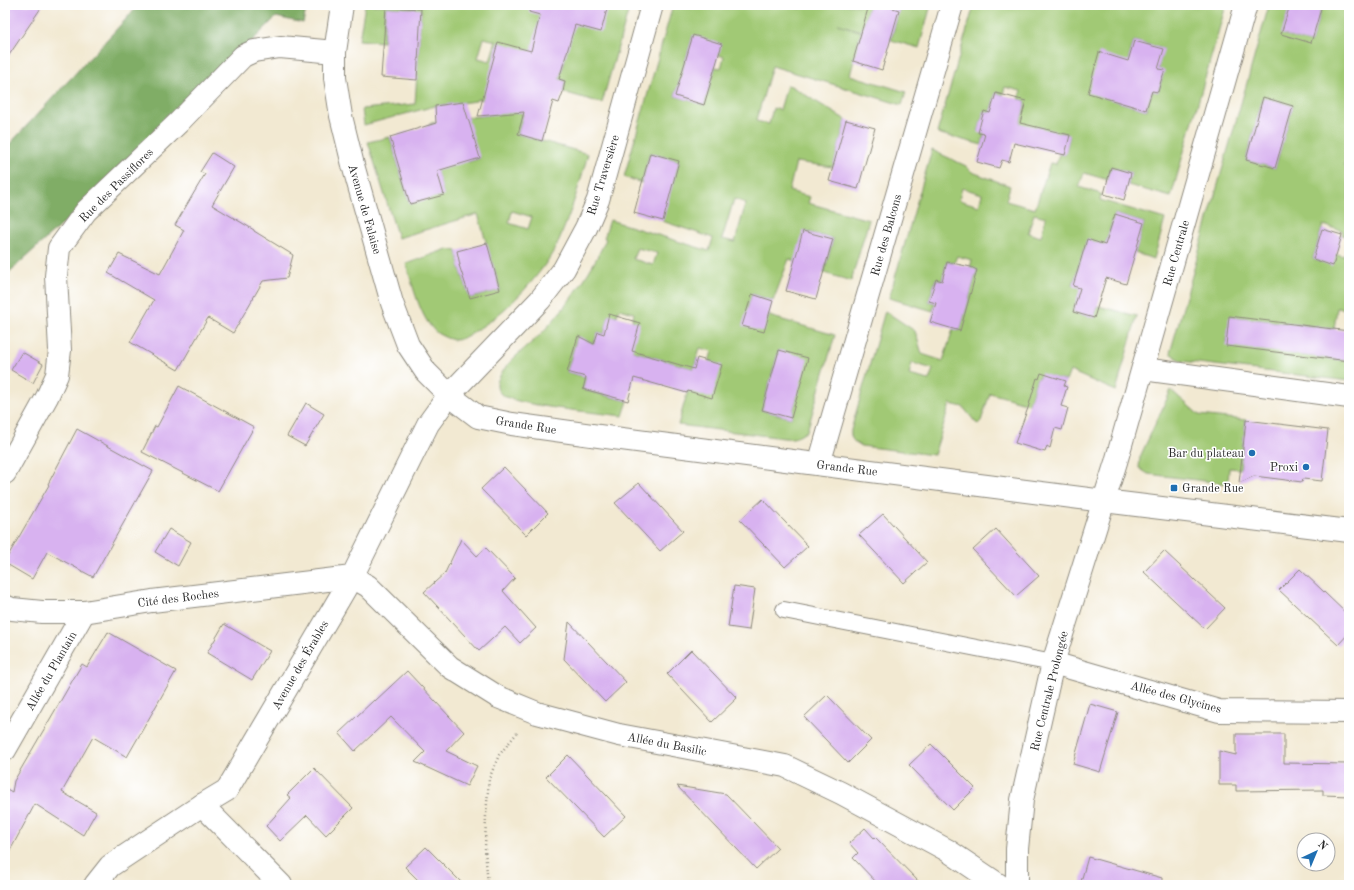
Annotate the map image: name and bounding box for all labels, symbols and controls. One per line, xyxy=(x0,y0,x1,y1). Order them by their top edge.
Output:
street label: Rue Traversière xyxy=(586,133,622,217)
street label: Rue des Passiflores xyxy=(77,146,156,225)
street label: Avenue de Falaise xyxy=(345,163,383,256)
street label: Rue des Balcons xyxy=(870,193,904,278)
street label: Rue Centrale xyxy=(1162,219,1192,287)
street label: Grande Rue xyxy=(494,415,558,437)
place label: Bar du plateau xyxy=(1168,448,1245,460)
marker: Bar du plateau xyxy=(1247,448,1257,458)
street label: Grande Rue xyxy=(816,459,879,479)
place label: Proxi xyxy=(1270,462,1298,474)
marker: Proxi xyxy=(1301,462,1311,472)
marker: Grande Rue xyxy=(1169,483,1179,493)
place label: Grande Rue xyxy=(1182,483,1244,495)
street label: Cité des Roches xyxy=(137,588,219,610)
street label: Avenue des Érables xyxy=(268,617,331,712)
street label: Allée du Plantain xyxy=(24,629,80,713)
street label: Rue Centrale Prolongée xyxy=(1029,630,1071,753)
street label: Allée des Glycines xyxy=(1129,680,1223,716)
street label: Allée du Basilic xyxy=(626,731,707,759)
north arrow xyxy=(1296,832,1336,872)
text: N xyxy=(1315,839,1329,853)

